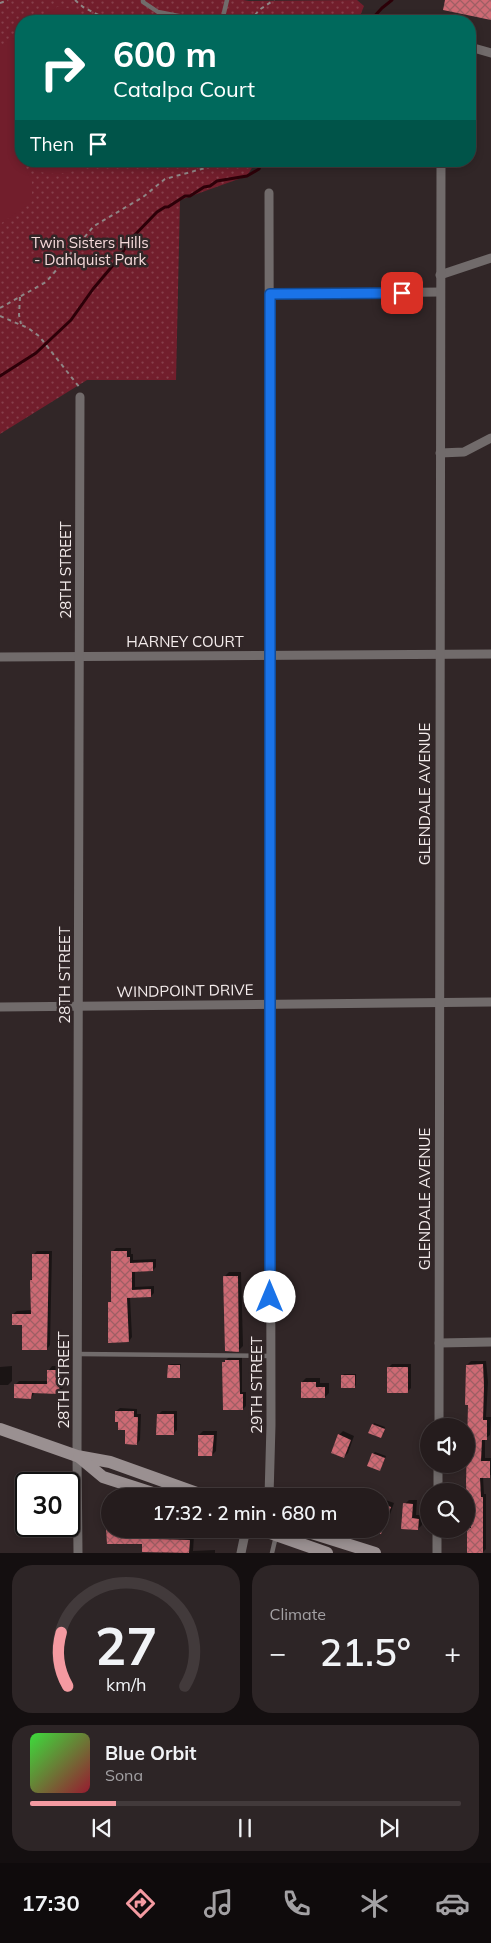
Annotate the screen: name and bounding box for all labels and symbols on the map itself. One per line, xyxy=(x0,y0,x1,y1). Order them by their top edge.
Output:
park label: Twin Sisters Hills - Dahlquist Park xyxy=(31,233,149,269)
pin xyxy=(381,272,423,314)
street label: 28TH STREET xyxy=(56,521,75,619)
street label: HARNEY COURT xyxy=(126,632,244,651)
street label: GLENDALE AVENUE xyxy=(415,723,434,865)
street label: 28TH STREET xyxy=(55,926,74,1024)
street label: WINDPOINT DRIVE xyxy=(116,980,254,1001)
street label: GLENDALE AVENUE xyxy=(415,1128,434,1270)
position arrow xyxy=(243,1270,295,1322)
street label: 28TH STREET xyxy=(54,1331,73,1429)
street label: 29TH STREET xyxy=(247,1336,266,1434)
speed limit sign: 30 xyxy=(15,1472,80,1537)

